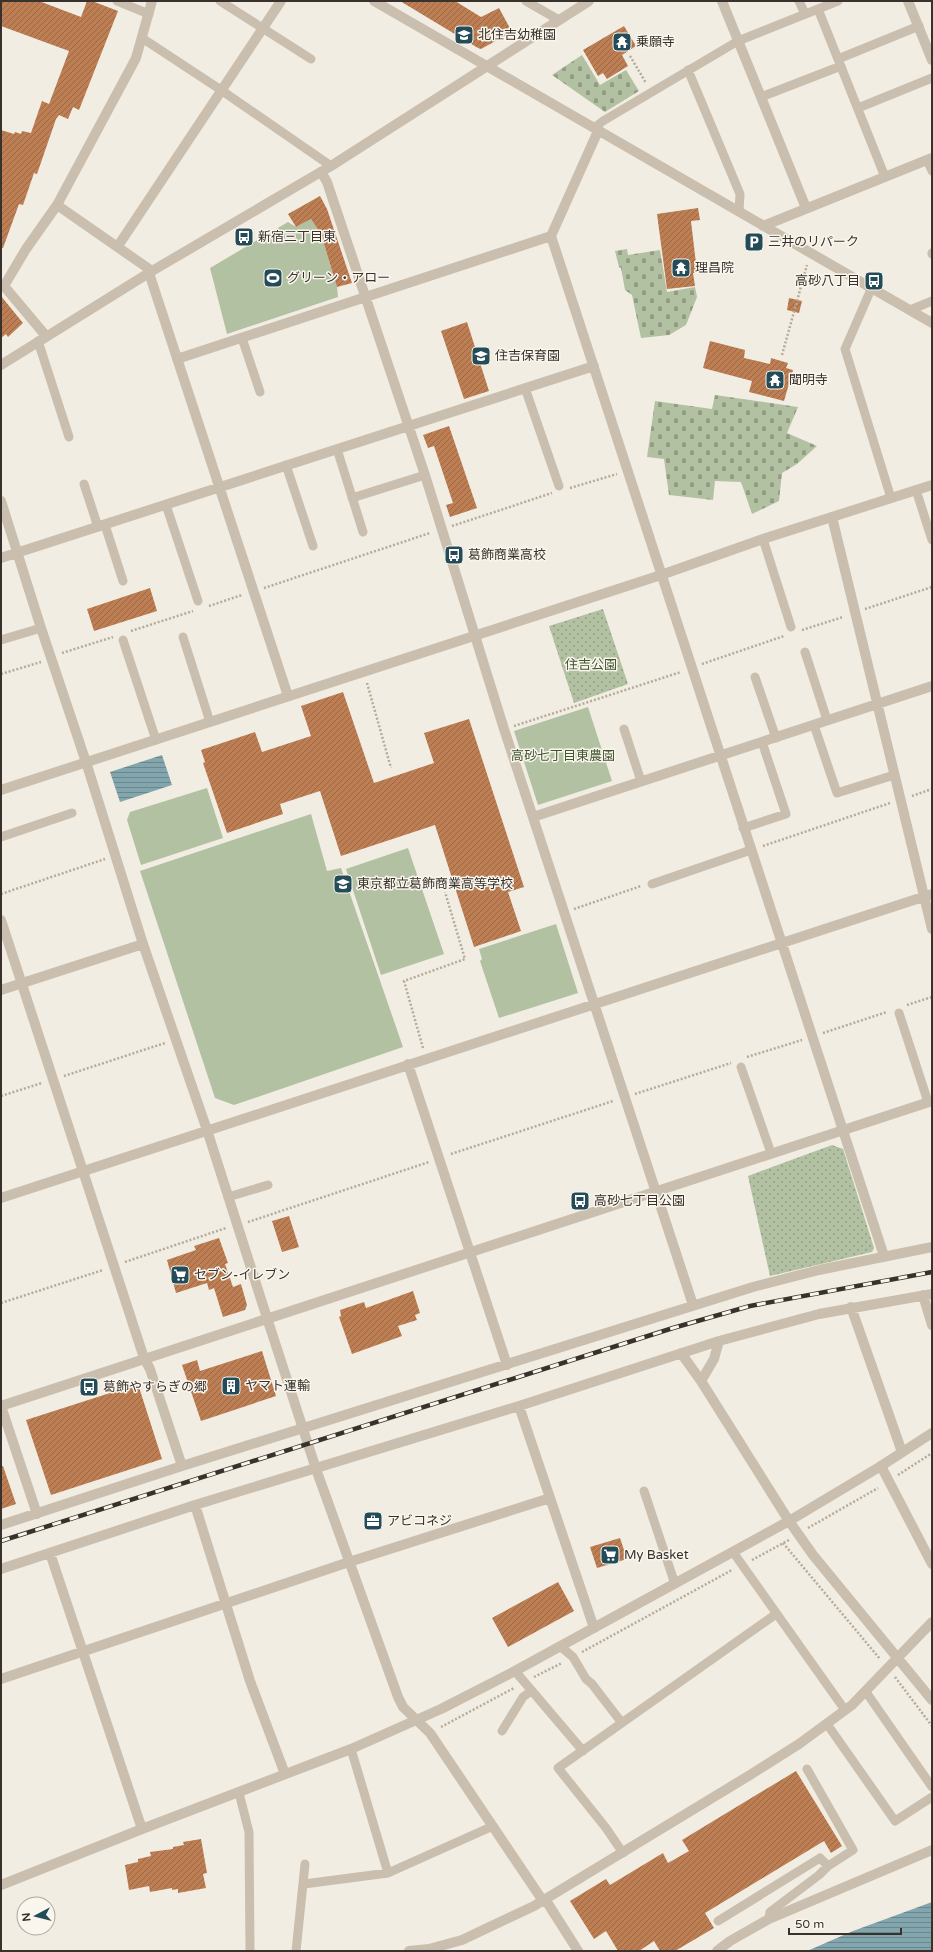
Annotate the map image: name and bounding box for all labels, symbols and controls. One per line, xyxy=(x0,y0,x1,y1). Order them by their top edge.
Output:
school or university icon: 北住吉幼稚園 xyxy=(453,24,475,46)
place label: 北住吉幼稚園 xyxy=(478,27,556,43)
temple icon: 乗願寺 xyxy=(611,31,633,53)
place label: 乗願寺 xyxy=(636,34,675,50)
bus stop icon: 新宿三丁目東 xyxy=(233,226,255,248)
place label: 新宿三丁目東 xyxy=(258,229,336,245)
parking icon: 三井のリパーク xyxy=(743,231,765,253)
place label: 三井のリパーク xyxy=(768,234,859,250)
temple icon: 理昌院 xyxy=(670,257,692,279)
place label: 理昌院 xyxy=(695,260,734,276)
sports icon: グリーン・アロー xyxy=(262,267,284,289)
place label: グリーン・アロー xyxy=(287,270,390,286)
bus stop icon: 高砂八丁目 xyxy=(863,270,885,292)
place label: 高砂八丁目 xyxy=(795,273,860,289)
school or university icon: 住吉保育園 xyxy=(470,345,492,367)
place label: 住吉保育園 xyxy=(495,348,560,364)
temple icon: 聞明寺 xyxy=(764,369,786,391)
place label: 聞明寺 xyxy=(789,372,828,388)
bus stop icon: 葛飾商業高校 xyxy=(443,544,465,566)
place label: 葛飾商業高校 xyxy=(468,547,546,563)
park label: 住吉公園 xyxy=(565,657,617,673)
park label: 高砂七丁目東農園 xyxy=(511,748,615,764)
school or university icon: 東京都立葛飾商業高等学校 xyxy=(332,873,354,895)
place label: 東京都立葛飾商業高等学校 xyxy=(357,876,513,892)
bus stop icon: 高砂七丁目公園 xyxy=(569,1190,591,1212)
place label: 高砂七丁目公園 xyxy=(594,1193,685,1209)
supermarket icon: セブン-イレブン xyxy=(169,1264,191,1286)
place label: セブン-イレブン xyxy=(194,1267,290,1283)
building icon: ヤマト運輸 xyxy=(220,1375,242,1397)
bus stop icon: 葛飾やすらぎの郷 xyxy=(78,1376,100,1398)
place label: ヤマト運輸 xyxy=(245,1378,310,1394)
place label: 葛飾やすらぎの郷 xyxy=(103,1379,207,1395)
office icon: アビコネジ xyxy=(362,1510,384,1532)
place label: アビコネジ xyxy=(387,1513,452,1529)
supermarket icon: My Basket xyxy=(599,1544,621,1566)
place label: My Basket xyxy=(624,1547,689,1563)
north arrow xyxy=(16,1896,56,1936)
scale bar xyxy=(789,1910,901,1936)
text: N xyxy=(20,1912,34,1922)
text: 50 m xyxy=(795,1917,824,1931)

